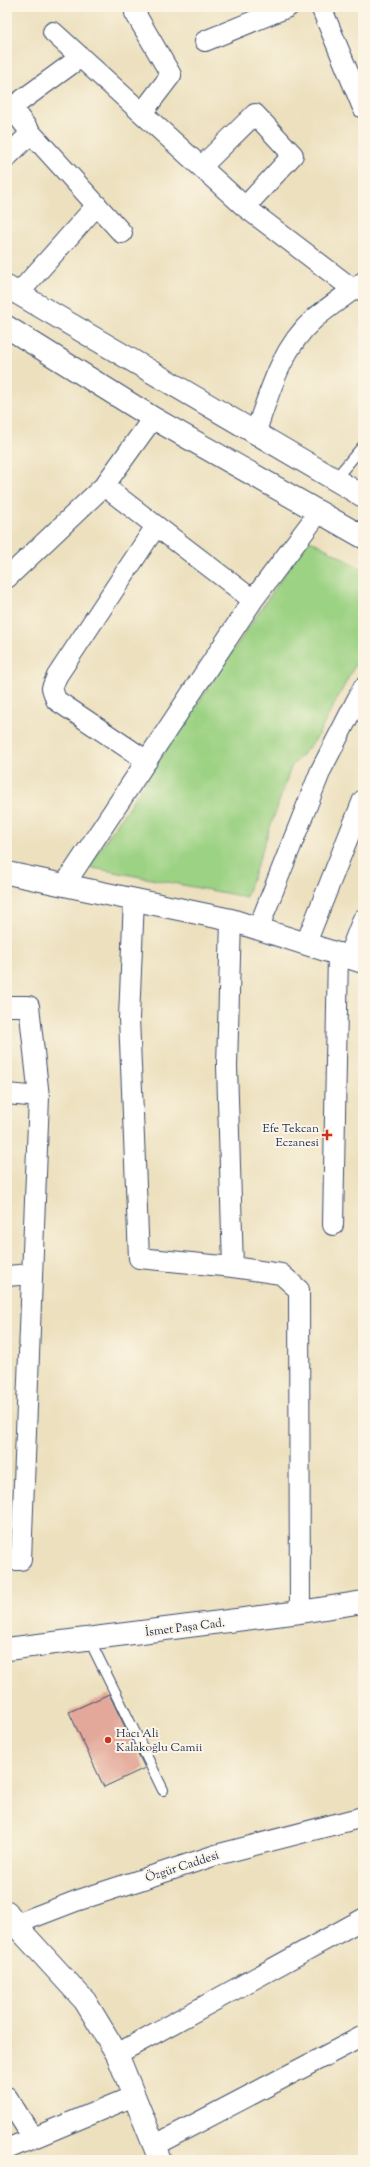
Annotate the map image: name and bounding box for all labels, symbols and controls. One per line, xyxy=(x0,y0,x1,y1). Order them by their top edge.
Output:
place label: Efe Tekcan Eczanesi xyxy=(262,1120,320,1152)
marker: Efe Tekcan Eczanesi xyxy=(322,1130,332,1140)
street label: İsmet Paşa Cad. xyxy=(144,1614,226,1642)
place label: Hacı Ali Kalakoğlu Camii xyxy=(116,1725,203,1757)
marker: Hacı Ali Kalakoğlu Camii xyxy=(103,1735,113,1745)
street label: Özgür Caddesi xyxy=(143,1846,222,1887)

